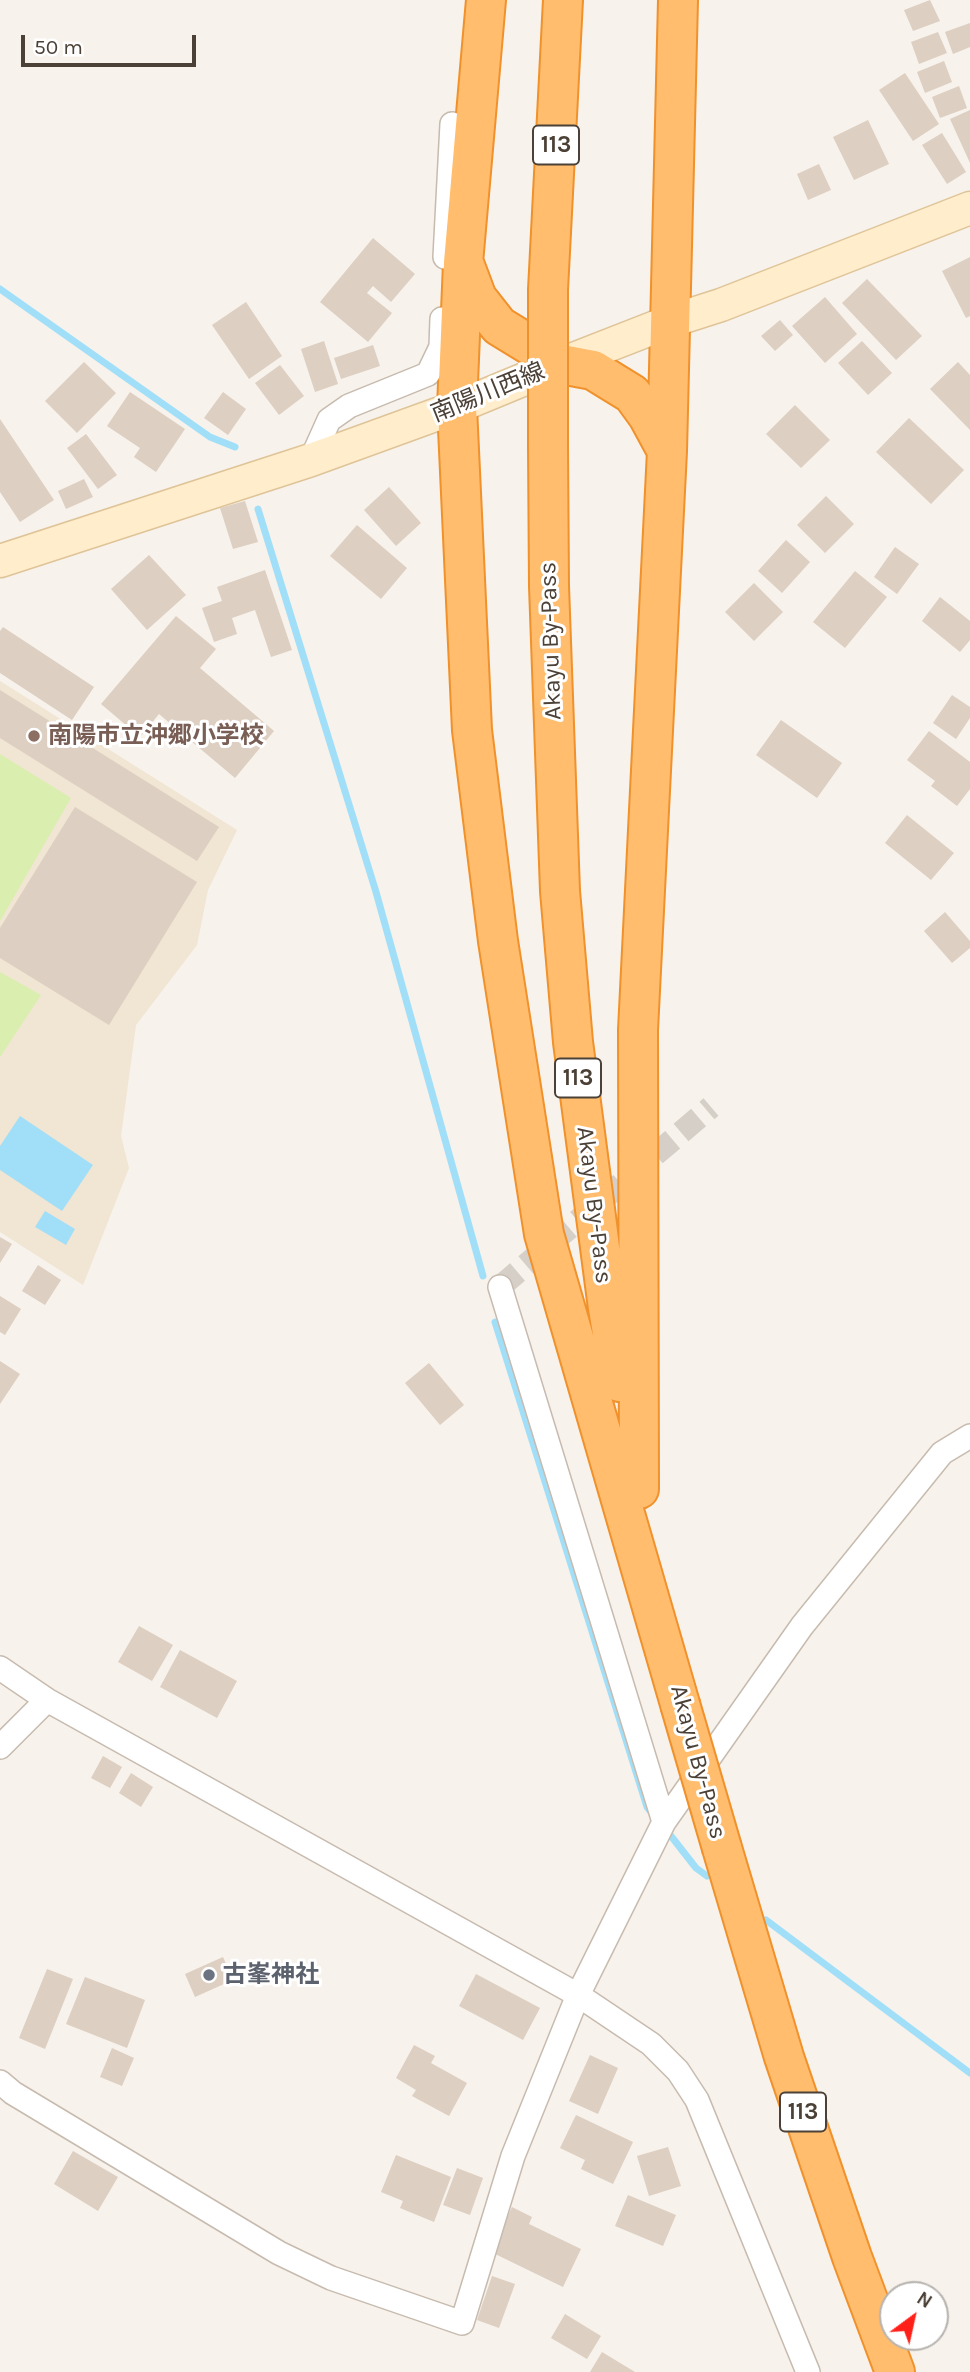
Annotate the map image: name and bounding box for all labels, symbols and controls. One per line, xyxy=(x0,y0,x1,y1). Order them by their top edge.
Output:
scale bar xyxy=(24,21,200,65)
text: 50 m xyxy=(34,35,83,59)
road number: 113 xyxy=(533,126,579,164)
street label: 南陽川西線 xyxy=(427,357,549,429)
street label: Akayu By-Pass xyxy=(534,562,568,720)
place label: 南陽市立沖郷小学校 xyxy=(48,722,264,750)
marker: 南陽市立沖郷小学校 xyxy=(26,728,42,744)
road number: 113 xyxy=(555,1058,601,1098)
street label: Akayu By-Pass xyxy=(570,1125,618,1285)
street label: Akayu By-Pass xyxy=(664,1682,732,1842)
place label: 古峯神社 xyxy=(223,1961,319,1989)
marker: 古峯神社 xyxy=(201,1967,217,1983)
road number: 113 xyxy=(780,2092,826,2132)
north arrow xyxy=(879,2281,949,2351)
text: N xyxy=(913,2287,936,2313)

